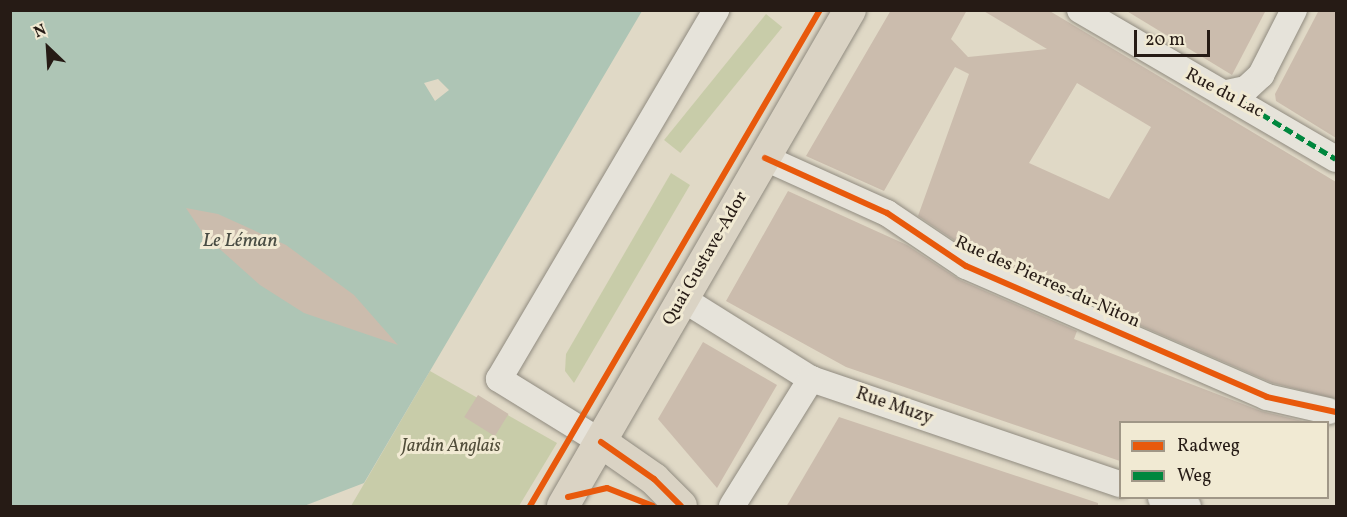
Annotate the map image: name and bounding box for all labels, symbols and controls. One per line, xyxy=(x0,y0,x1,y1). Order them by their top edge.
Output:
north arrow xyxy=(18,18,78,78)
scale bar xyxy=(1137,18,1214,56)
text: N xyxy=(30,19,50,44)
text: 20 m xyxy=(1145,28,1185,53)
street label: Rue du Lac xyxy=(1181,64,1267,124)
street label: Quai Gustave-Ador xyxy=(659,188,753,330)
water label: Le Léman xyxy=(202,229,278,253)
street label: Rue des Pierres-du-Niton xyxy=(951,232,1143,334)
street label: Rue Muzy xyxy=(853,384,935,430)
legend xyxy=(1119,421,1329,499)
text: Radweg xyxy=(1177,434,1240,459)
park label: Jardin Anglais xyxy=(401,436,501,458)
text: Weg xyxy=(1177,464,1211,489)

